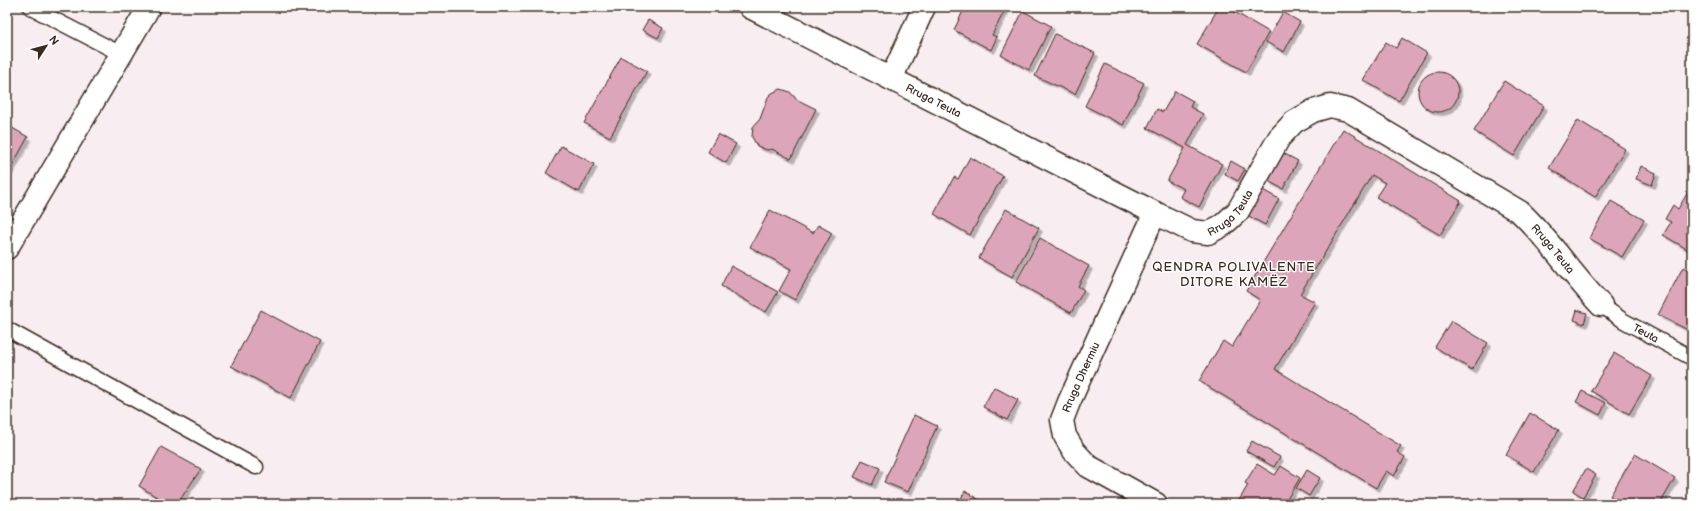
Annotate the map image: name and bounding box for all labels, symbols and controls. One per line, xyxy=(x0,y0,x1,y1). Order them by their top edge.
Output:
north arrow xyxy=(26,26,66,66)
text: N xyxy=(46,33,61,48)
street label: Rruga Teuta xyxy=(903,81,963,120)
street label: Rruga Teuta xyxy=(1205,188,1256,239)
street label: Rruga Teuta xyxy=(1528,221,1577,276)
district label: QENDRA POLIVALENTE DITORE KAMËZ xyxy=(1152,259,1316,290)
street label: Teuta xyxy=(1631,321,1661,346)
street label: Rruga Dhermiu xyxy=(1060,340,1103,414)

